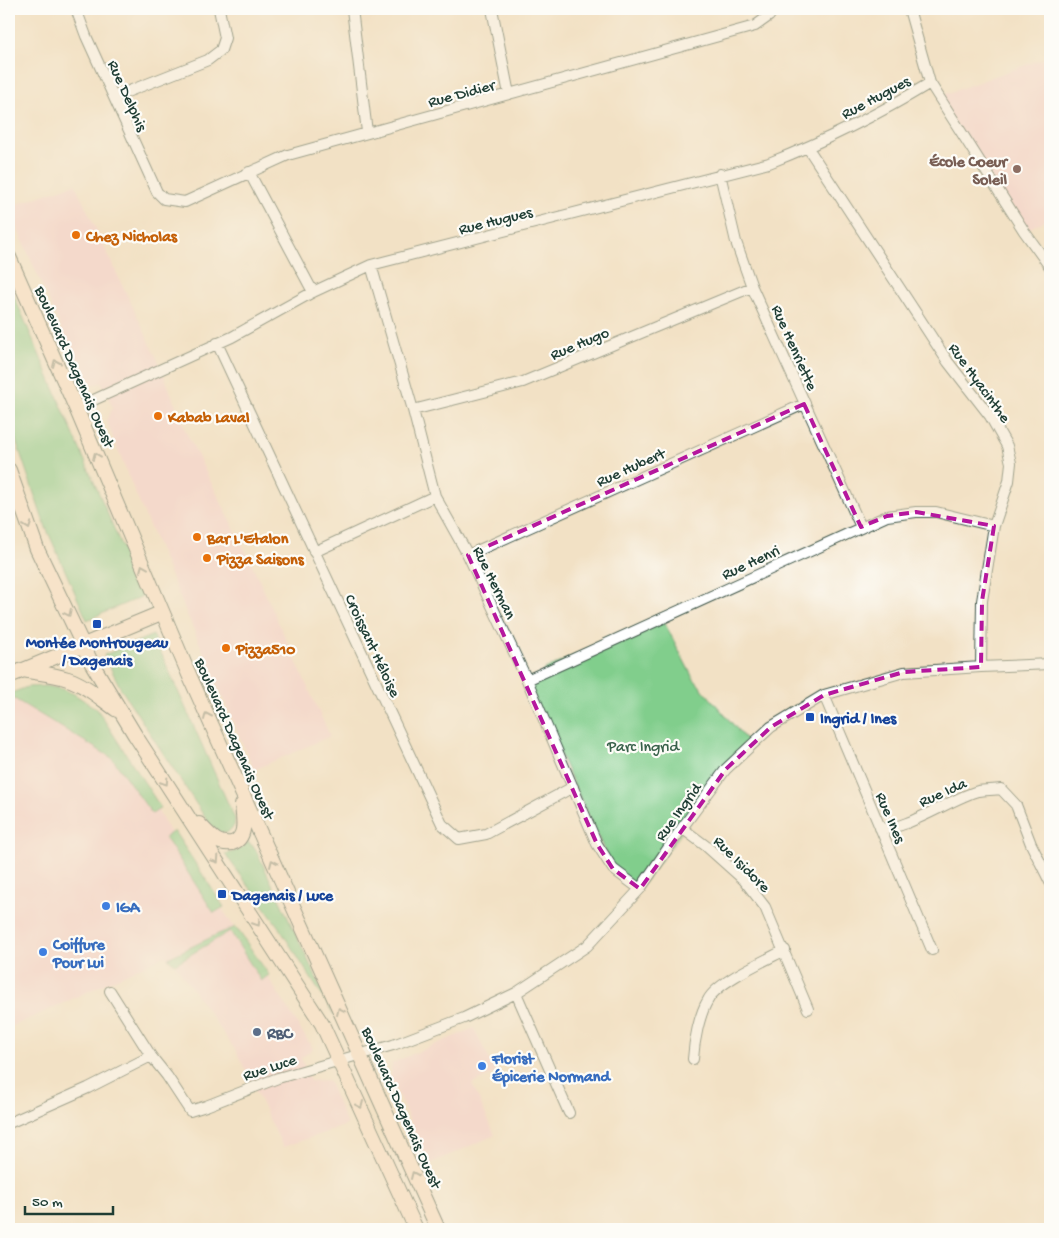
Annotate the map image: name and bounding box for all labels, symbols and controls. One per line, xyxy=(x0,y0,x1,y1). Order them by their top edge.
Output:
street label: Rue Delphis xyxy=(102,58,150,136)
street label: Rue Hugues xyxy=(839,72,915,125)
street label: Rue Didier xyxy=(426,77,499,113)
place label: École Coeur Soleil xyxy=(929,153,1009,191)
marker: École Coeur Soleil xyxy=(1011,163,1023,175)
street label: Rue Hugues xyxy=(457,204,536,241)
marker: Chez Nicholas xyxy=(70,229,82,241)
place label: Chez Nicholas xyxy=(85,229,178,248)
street label: Boulevard Dagenais Ouest xyxy=(28,283,118,452)
street label: Rue Henriette xyxy=(765,303,820,395)
street label: Rue Hugo xyxy=(548,324,613,366)
street label: Rue Hyacinthe xyxy=(943,341,1014,428)
one-way arrow xyxy=(51,359,62,368)
marker: Kabab Laval xyxy=(152,410,164,422)
place label: Kabab Laval xyxy=(167,410,250,429)
street label: Rue Hubert xyxy=(594,445,670,493)
one-way arrow xyxy=(91,452,102,461)
one-way arrow xyxy=(22,522,32,530)
marker: Bar L'Etalon xyxy=(191,531,203,543)
place label: Bar L'Etalon xyxy=(206,531,289,550)
street label: Rue Henri xyxy=(719,542,784,586)
street label: Rue Herman xyxy=(467,544,519,623)
marker: Pizza Saisons xyxy=(201,552,213,564)
place label: Pizza Saisons xyxy=(216,552,305,571)
one-way arrow xyxy=(138,564,148,572)
street label: Croissant Héloise xyxy=(339,592,403,702)
one-way arrow xyxy=(61,608,72,617)
marker: Montée Montrougeau / Dagenais xyxy=(91,618,103,630)
place label: Montée Montrougeau / Dagenais xyxy=(26,635,169,672)
marker: Pizza510 xyxy=(220,642,232,654)
place label: Pizza510 xyxy=(235,642,295,661)
street label: Boulevard Dagenais Ouest xyxy=(188,655,278,824)
marker: Ingrid / Ines xyxy=(804,711,816,723)
place label: Ingrid / Ines xyxy=(820,711,897,730)
one-way arrow xyxy=(203,712,214,721)
park label: Parc Ingrid xyxy=(606,739,680,758)
street label: Rue Ida xyxy=(917,775,971,813)
one-way arrow xyxy=(159,777,169,786)
street label: Rue Ingrid xyxy=(652,779,708,846)
street label: Rue Ines xyxy=(870,790,908,848)
street label: Rue Isidore xyxy=(708,833,773,898)
one-way arrow xyxy=(210,855,220,864)
one-way arrow xyxy=(269,859,279,868)
marker: Dagenais / Luce xyxy=(216,888,228,900)
place label: Dagenais / Luce xyxy=(230,888,334,907)
marker: IGA xyxy=(100,900,112,912)
place label: IGA xyxy=(116,900,141,919)
one-way arrow xyxy=(251,917,260,927)
place label: Coiffure Pour Lui xyxy=(52,936,105,974)
marker: Coiffure Pour Lui xyxy=(37,946,49,958)
one-way arrow xyxy=(336,1007,347,1016)
street label: Boulevard Dagenais Ouest xyxy=(355,1024,445,1193)
marker: RBC xyxy=(251,1026,263,1038)
place label: RBC xyxy=(266,1026,294,1045)
place label: Florist Épicerie Normand xyxy=(491,1051,611,1088)
street label: Rue Luce xyxy=(241,1052,300,1087)
marker: Florist Épicerie Normand xyxy=(476,1060,488,1072)
one-way arrow xyxy=(354,1100,364,1109)
one-way arrow xyxy=(409,1171,420,1180)
scale bar xyxy=(25,1183,112,1215)
text: 50 m xyxy=(32,1194,63,1212)

